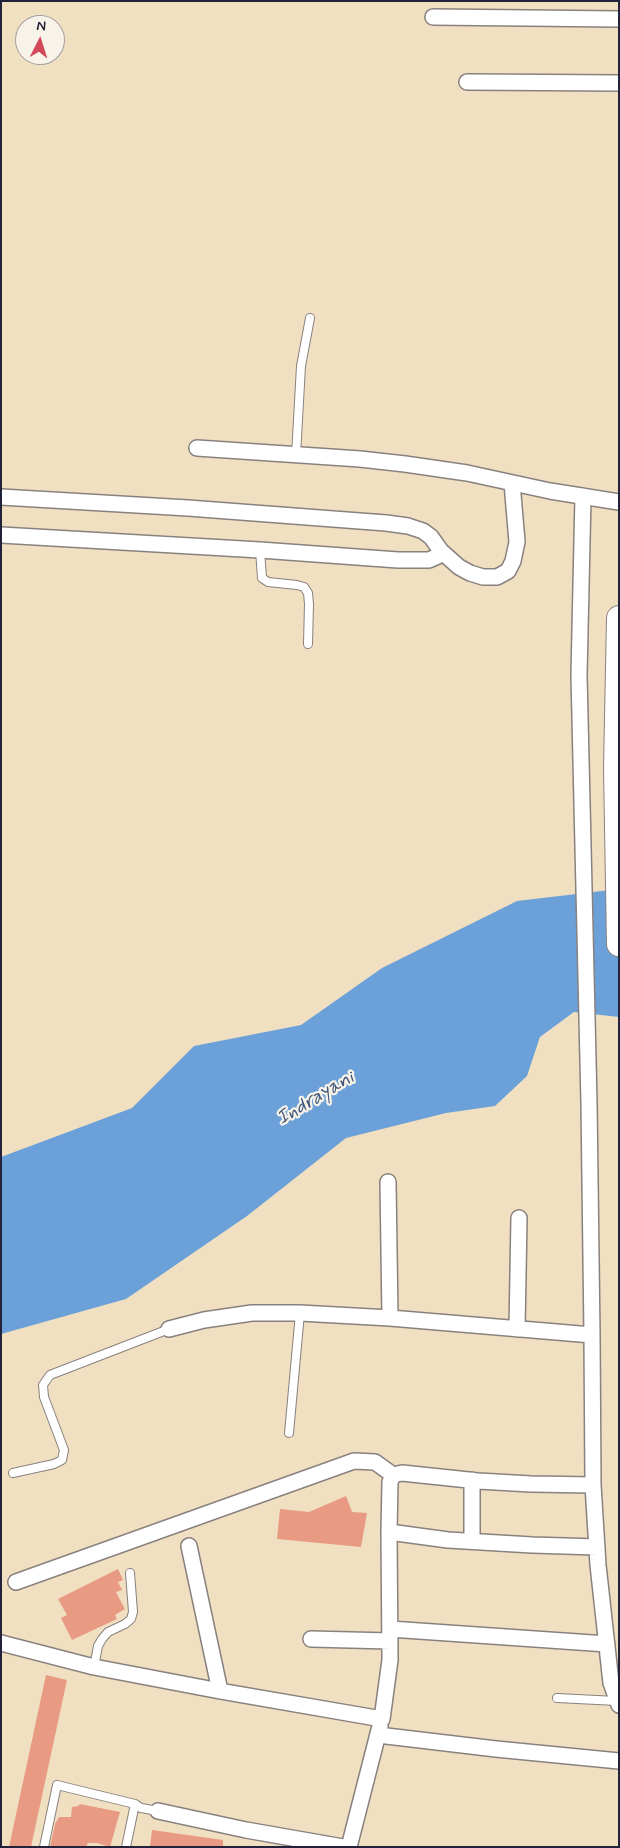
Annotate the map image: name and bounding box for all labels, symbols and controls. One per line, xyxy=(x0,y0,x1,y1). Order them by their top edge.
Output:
north arrow xyxy=(15,15,65,65)
text: N xyxy=(36,17,47,35)
water label: Indrayani xyxy=(273,1066,359,1132)

